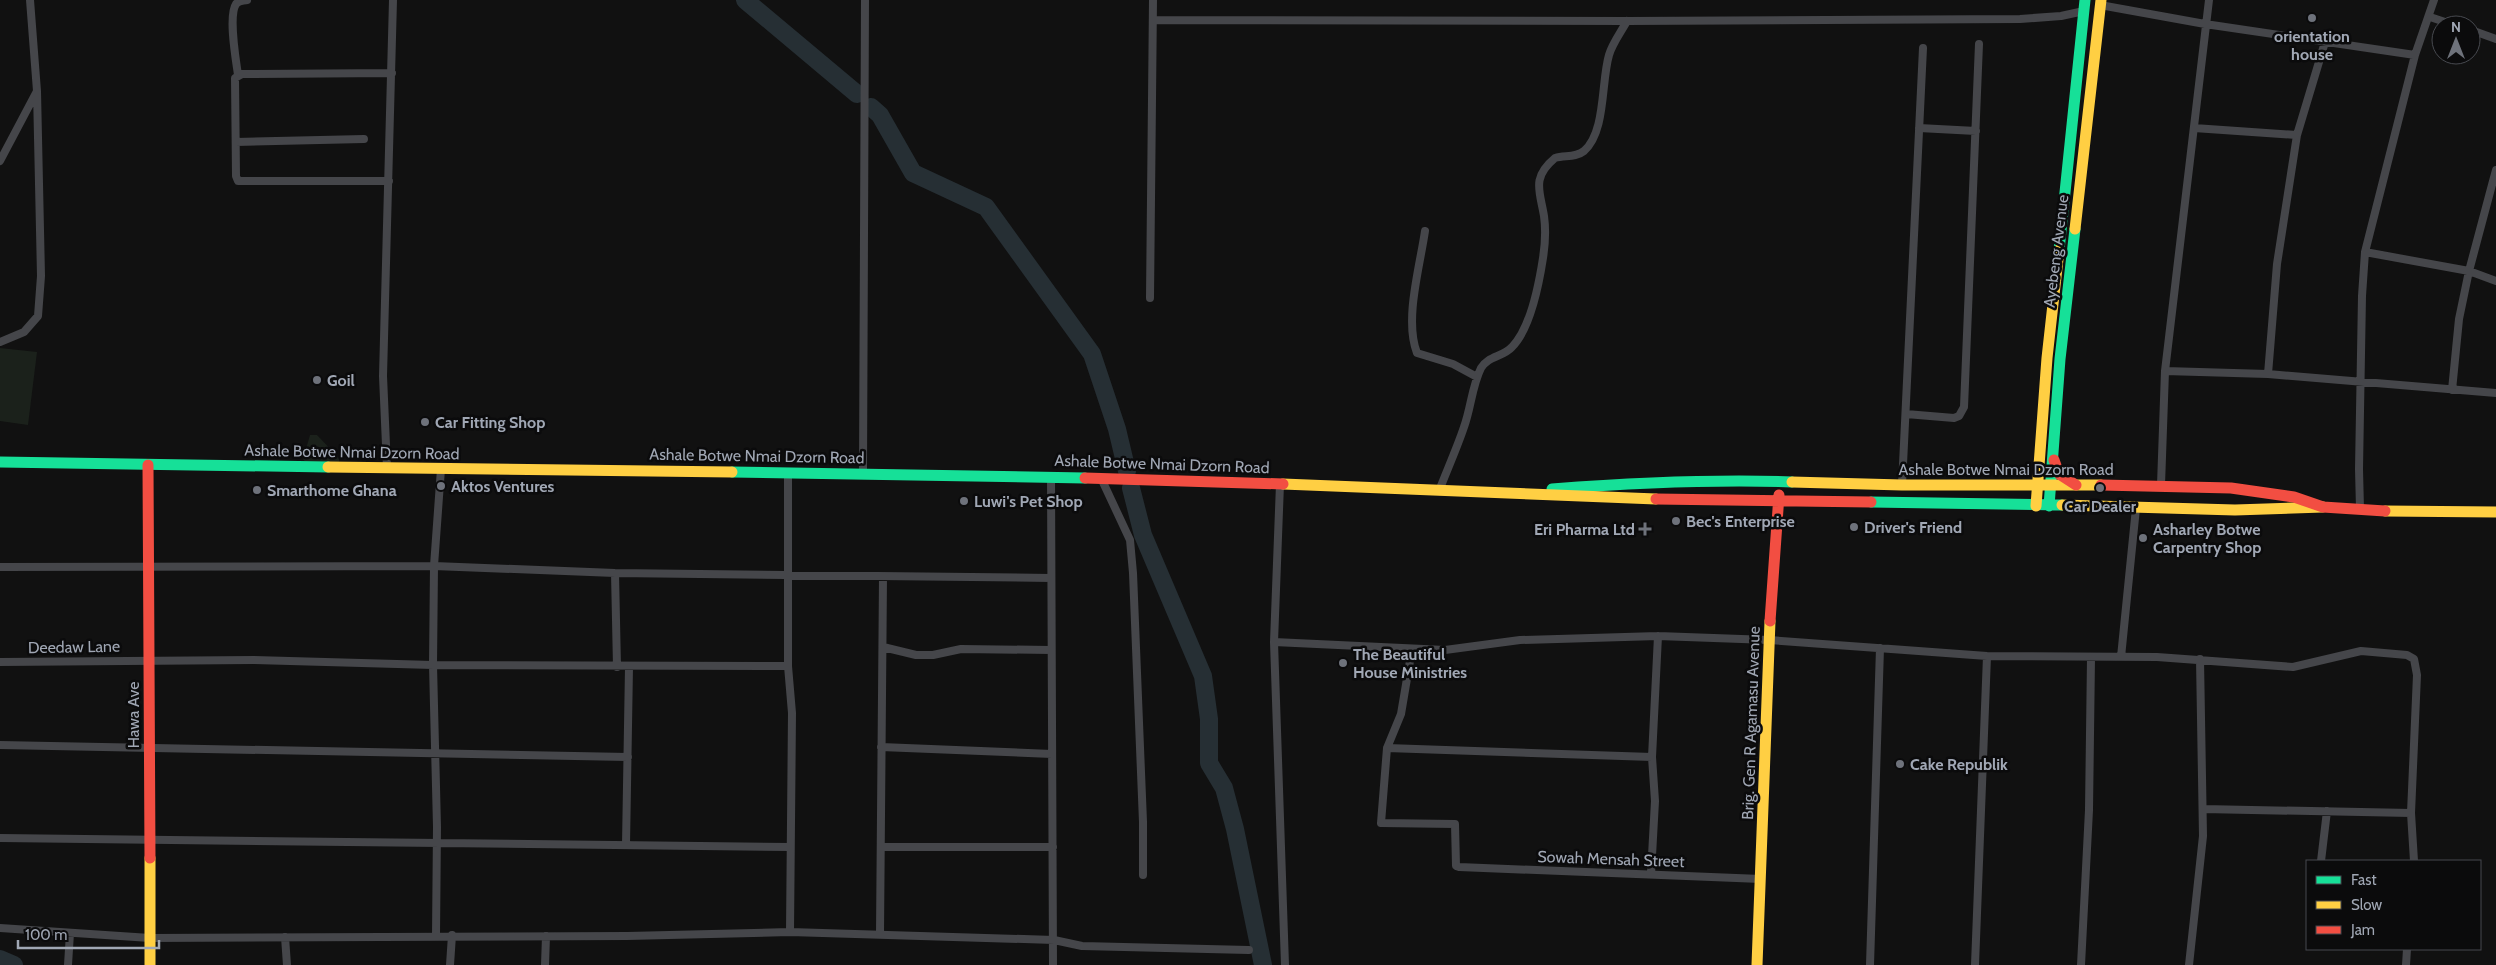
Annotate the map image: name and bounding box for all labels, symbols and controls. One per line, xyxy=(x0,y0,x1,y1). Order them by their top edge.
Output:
marker: orientation house xyxy=(2306,12,2318,24)
north arrow xyxy=(2431,15,2481,65)
text: N xyxy=(2451,18,2461,36)
place label: orientation house xyxy=(2274,27,2350,64)
street label: Ayebeng Avenue xyxy=(2040,193,2072,309)
place label: Goil xyxy=(327,371,355,390)
marker: Goil xyxy=(311,374,323,386)
place label: Car Fitting Shop xyxy=(435,413,545,432)
marker: Car Fitting Shop xyxy=(419,416,431,428)
street label: Ashale Botwe Nmai Dzorn Road xyxy=(244,441,460,463)
street label: Ashale Botwe Nmai Dzorn Road xyxy=(649,445,865,467)
street label: Ashale Botwe Nmai Dzorn Road xyxy=(1054,451,1270,477)
street label: Ashale Botwe Nmai Dzorn Road xyxy=(1898,460,2114,479)
place label: Aktos Ventures xyxy=(451,477,555,496)
marker: Aktos Ventures xyxy=(435,480,447,492)
place label: Smarthome Ghana xyxy=(267,481,397,500)
marker: Car Dealer xyxy=(2094,482,2106,494)
marker: Smarthome Ghana xyxy=(251,484,263,496)
place label: Luwi's Pet Shop xyxy=(974,492,1083,511)
marker: Luwi's Pet Shop xyxy=(958,495,970,507)
place label: Car Dealer xyxy=(2064,497,2137,516)
place label: Bec's Enterprise xyxy=(1686,512,1795,531)
marker: Bec's Enterprise xyxy=(1670,515,1682,527)
place label: Driver's Friend xyxy=(1864,518,1962,537)
place label: Eri Pharma Ltd xyxy=(1534,520,1635,539)
place label: Asharley Botwe Carpentry Shop xyxy=(2153,520,2261,557)
marker: Driver's Friend xyxy=(1848,521,1860,533)
marker: Eri Pharma Ltd xyxy=(1639,523,1651,535)
marker: Asharley Botwe Carpentry Shop xyxy=(2137,532,2149,544)
street label: Brig. Gen R Agamasu Avenue xyxy=(1738,626,1764,820)
street label: Deedaw Lane xyxy=(28,637,120,657)
place label: The Beautiful House Ministries xyxy=(1353,645,1467,682)
marker: The Beautiful House Ministries xyxy=(1337,657,1349,669)
street label: Hawa Ave xyxy=(124,682,143,748)
place label: Cake Republik xyxy=(1910,755,2008,774)
marker: Cake Republik xyxy=(1894,758,1906,770)
street label: Sowah Mensah Street xyxy=(1537,847,1685,871)
legend xyxy=(2306,860,2481,950)
text: Fast xyxy=(2351,871,2376,889)
text: Slow xyxy=(2351,896,2382,914)
scale bar xyxy=(18,918,159,950)
text: Jam xyxy=(2350,921,2375,939)
text: 100 m xyxy=(25,926,67,944)

